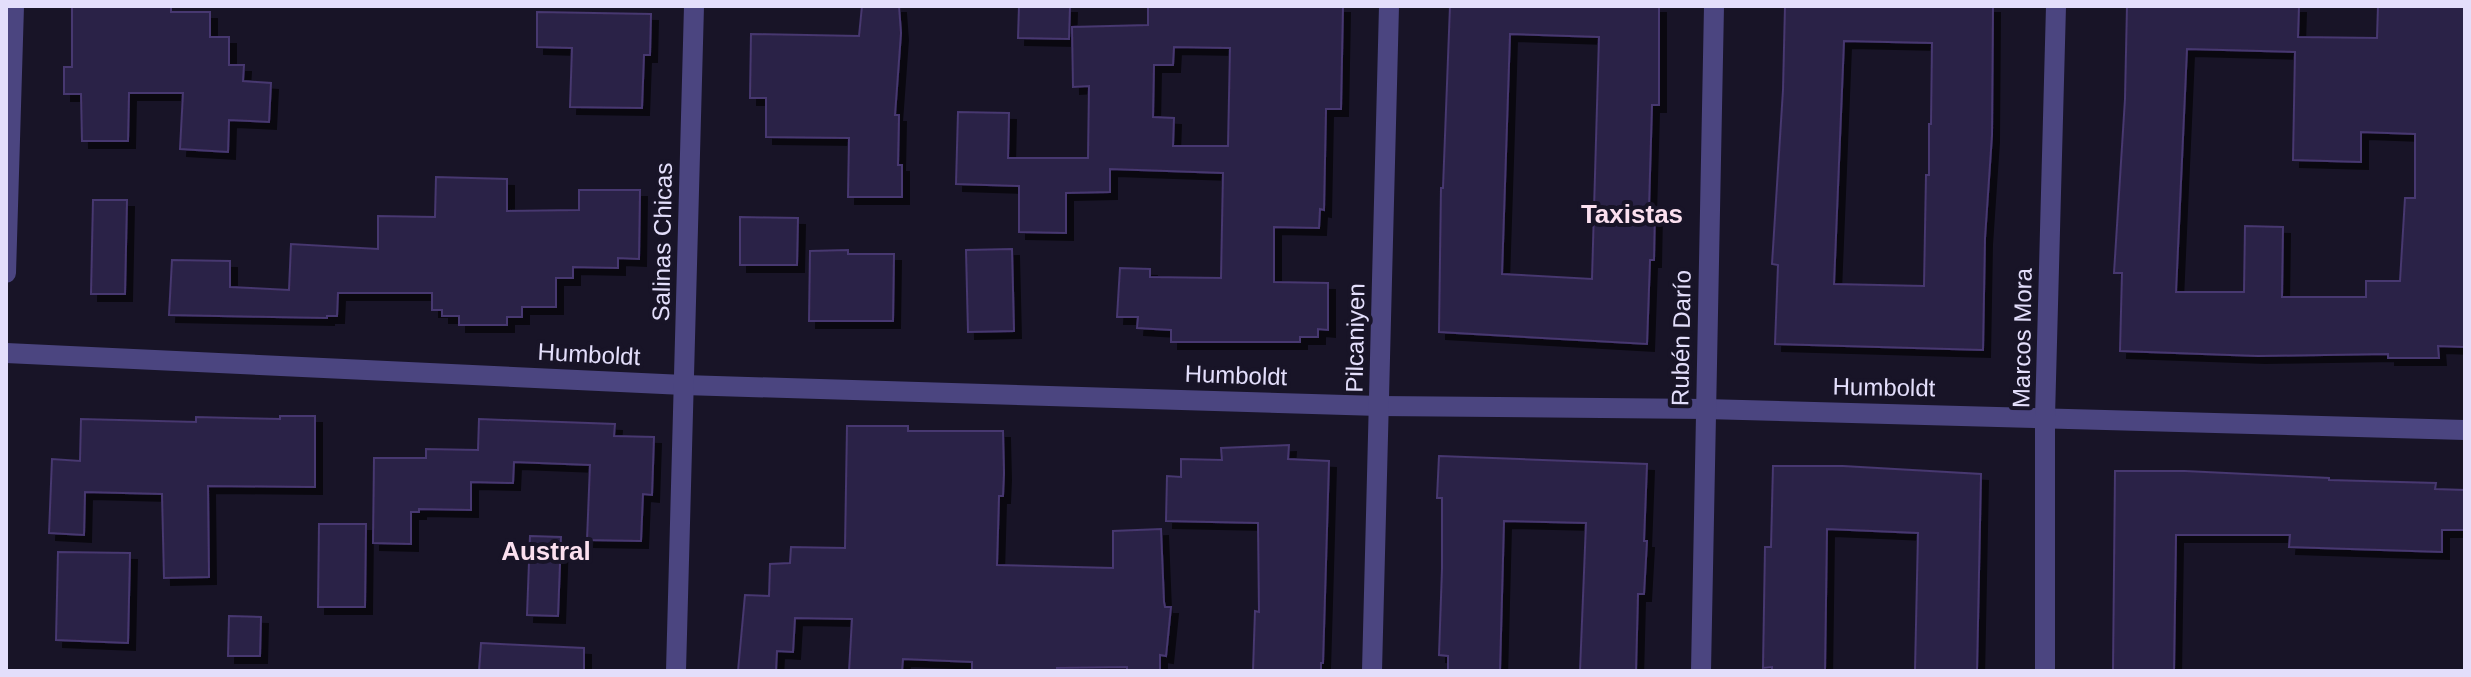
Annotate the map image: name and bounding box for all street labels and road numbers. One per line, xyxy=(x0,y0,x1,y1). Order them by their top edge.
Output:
street label: Salinas Chicas xyxy=(647,162,677,322)
street label: Marcos Mora xyxy=(2007,267,2037,408)
street label: Rubén Darío xyxy=(1666,270,1696,406)
street label: Pilcaniyen xyxy=(1341,283,1369,393)
street label: Humboldt xyxy=(537,338,641,370)
street label: Humboldt xyxy=(1184,360,1288,390)
street label: Humboldt xyxy=(1832,373,1936,401)

